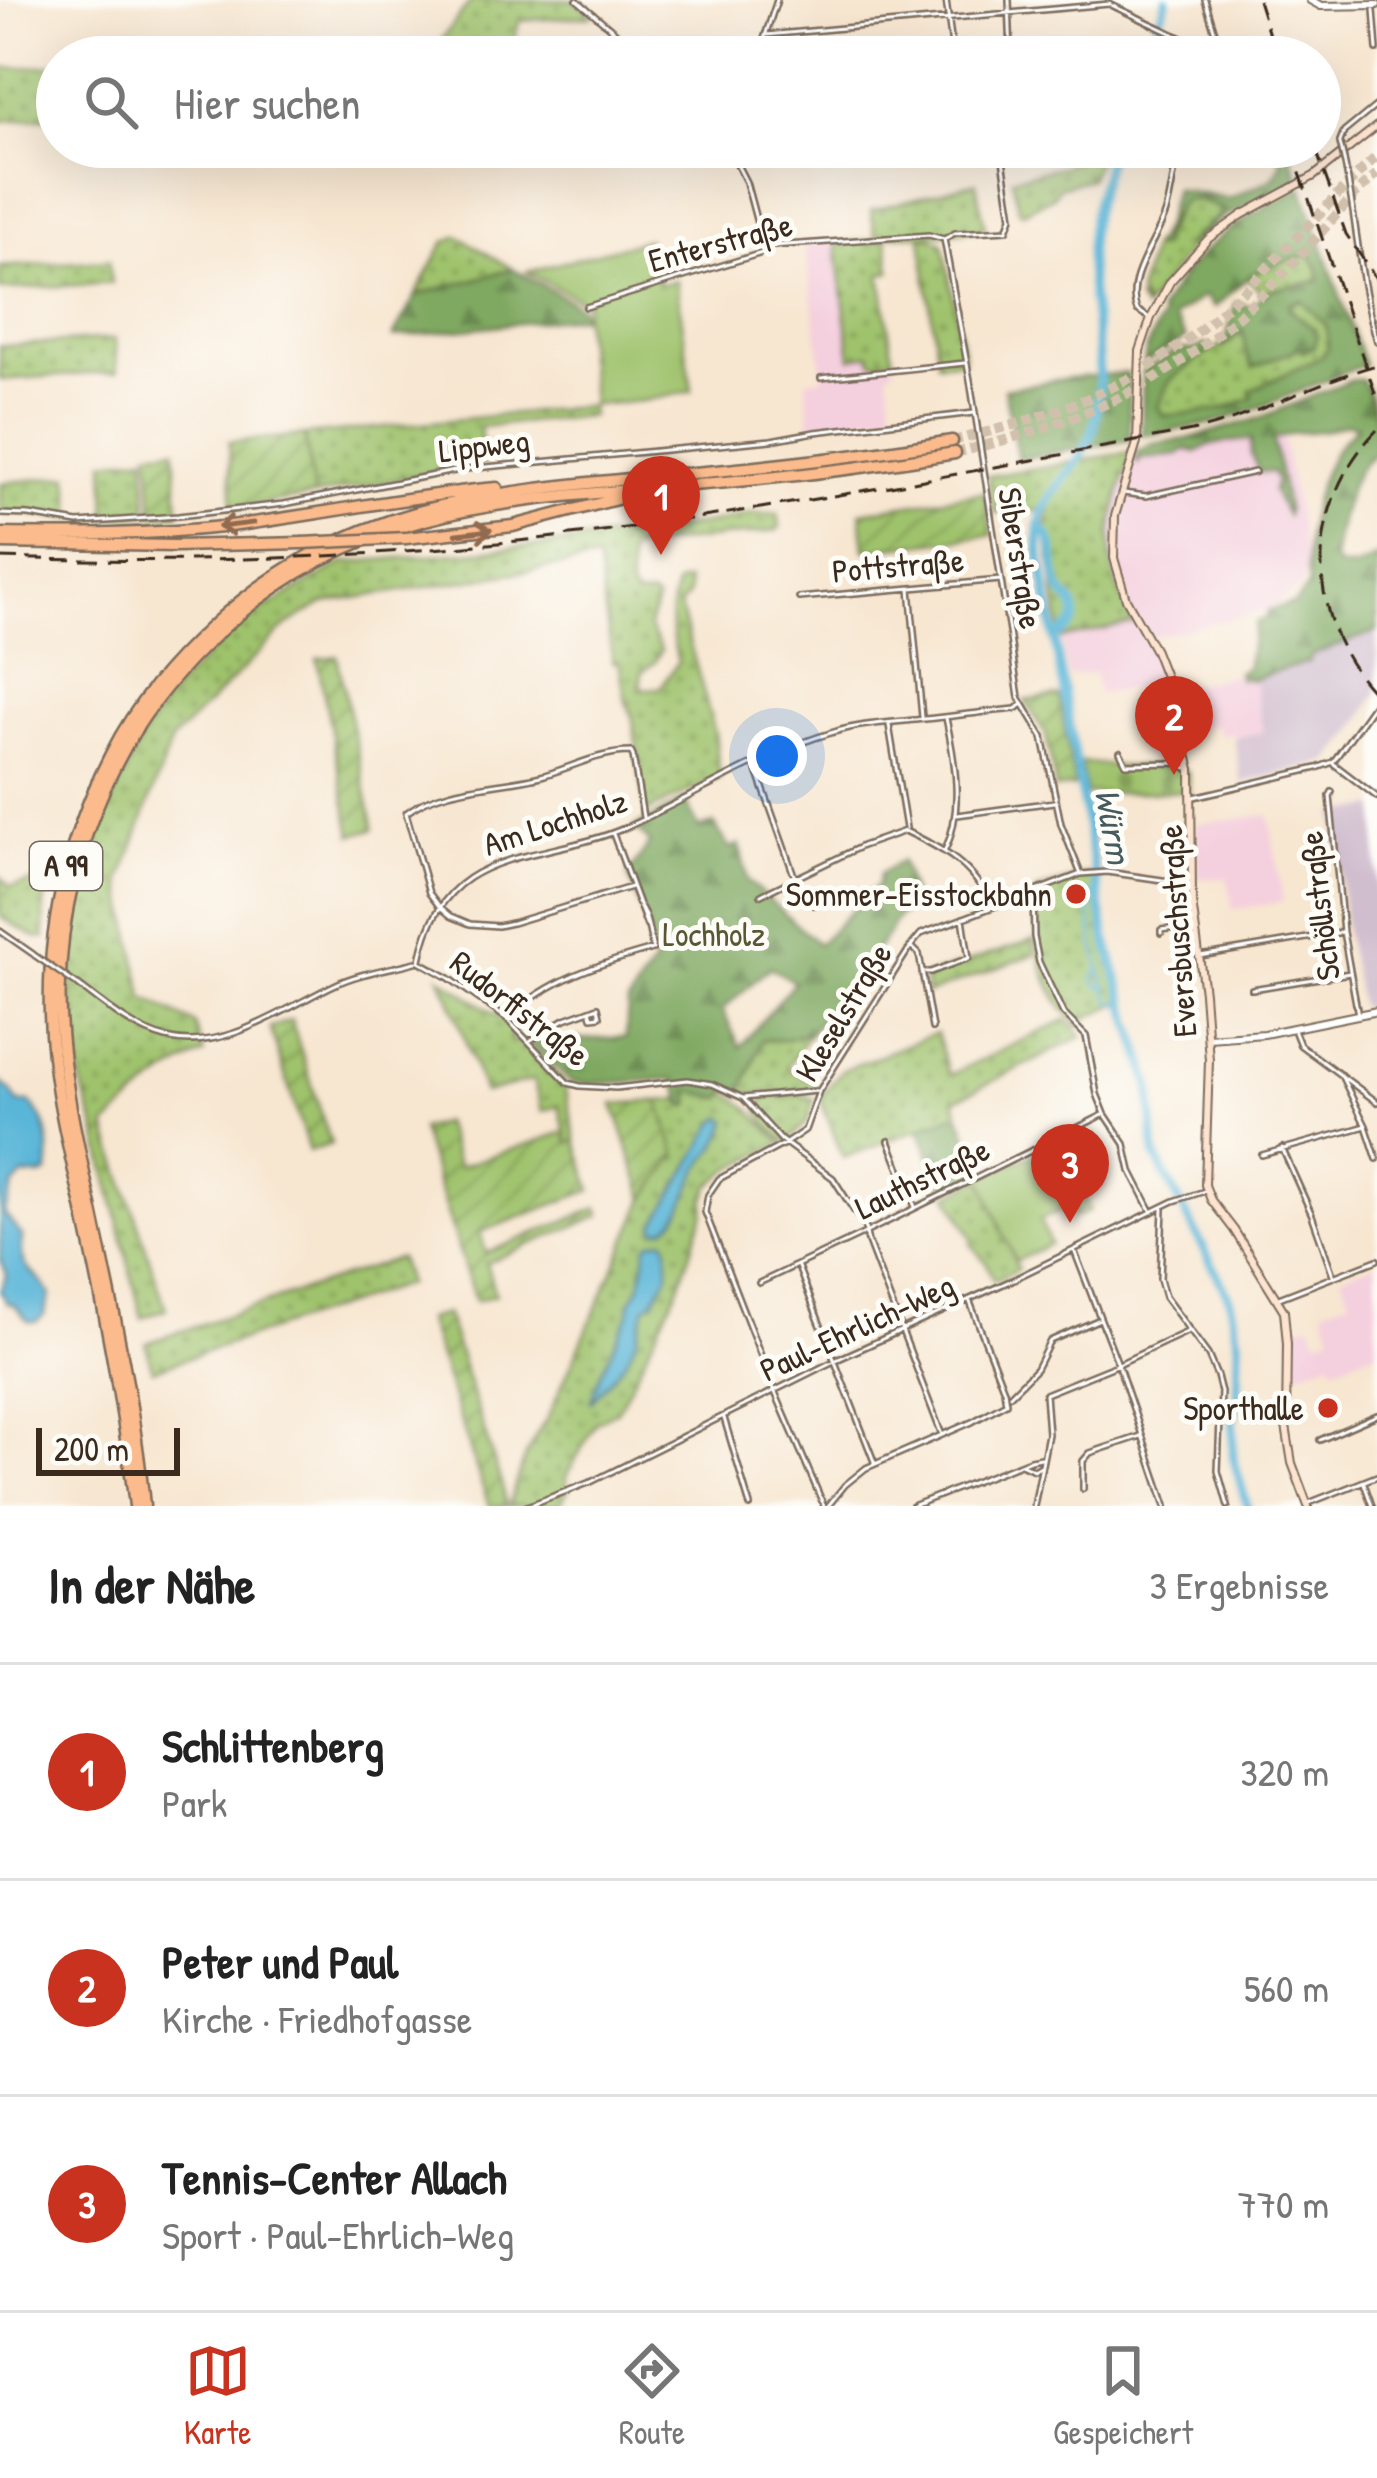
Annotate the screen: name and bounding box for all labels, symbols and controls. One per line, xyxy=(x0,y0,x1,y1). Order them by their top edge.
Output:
search box xyxy=(36,36,1341,168)
icon: search xyxy=(78,69,144,135)
text: Hier suchen xyxy=(174,72,361,133)
street label: Enterstraße xyxy=(643,202,797,283)
street label: Lippweg xyxy=(436,418,532,473)
pin: 1 xyxy=(622,456,700,555)
street label: Siberstraße xyxy=(987,484,1054,632)
one-way arrow xyxy=(217,514,256,536)
one-way arrow xyxy=(453,520,492,542)
street label: Pottstraße xyxy=(830,537,966,594)
pin: 2 xyxy=(1135,676,1213,775)
your location xyxy=(747,726,807,786)
street label: Am Lochholz xyxy=(478,778,632,866)
water label: Würm xyxy=(1084,785,1145,869)
street label: Eversbuschstraße xyxy=(1148,823,1207,1039)
street label: Schöllstraße xyxy=(1288,829,1351,983)
road number: A 99 xyxy=(30,842,102,890)
place label: Sommer-Eisstockbahn xyxy=(786,872,1052,916)
marker: Sommer-Eisstockbahn xyxy=(1063,881,1089,907)
park label: Lochholz xyxy=(663,912,765,956)
street label: Kleselstraße xyxy=(784,935,902,1090)
street label: Rudorffstraße xyxy=(441,940,598,1077)
pin: 3 xyxy=(1031,1124,1109,1223)
street label: Lauthstraße xyxy=(848,1127,997,1230)
street label: Paul-Ehrlich-Weg xyxy=(753,1263,962,1392)
place label: Sporthalle xyxy=(1183,1386,1304,1431)
marker: Sporthalle xyxy=(1315,1395,1341,1421)
scale bar xyxy=(36,1422,180,1475)
text: 200 m xyxy=(54,1427,129,1471)
text: In der Nähe xyxy=(48,1550,255,1619)
text: 3 Ergebnisse xyxy=(1149,1558,1329,1611)
text: Schlittenberg xyxy=(162,1715,384,1776)
text: 1 xyxy=(80,1745,94,1798)
text: 320 m xyxy=(1240,1745,1329,1798)
text: Park xyxy=(162,1776,227,1829)
text: Peter und Paul xyxy=(162,1931,398,1992)
text: 2 xyxy=(78,1961,96,2014)
text: 560 m xyxy=(1244,1961,1329,2014)
text: Kirche · Friedhofgasse xyxy=(162,1992,472,2045)
text: Tennis-Center Allach xyxy=(162,2147,507,2208)
text: 3 xyxy=(78,2177,96,2230)
text: 770 m xyxy=(1237,2177,1329,2230)
text: Sport · Paul-Ehrlich-Weg xyxy=(162,2208,514,2261)
tab: Karte xyxy=(184,2338,251,2454)
tab: Route xyxy=(619,2338,685,2454)
tab: Gespeichert xyxy=(1053,2338,1193,2454)

